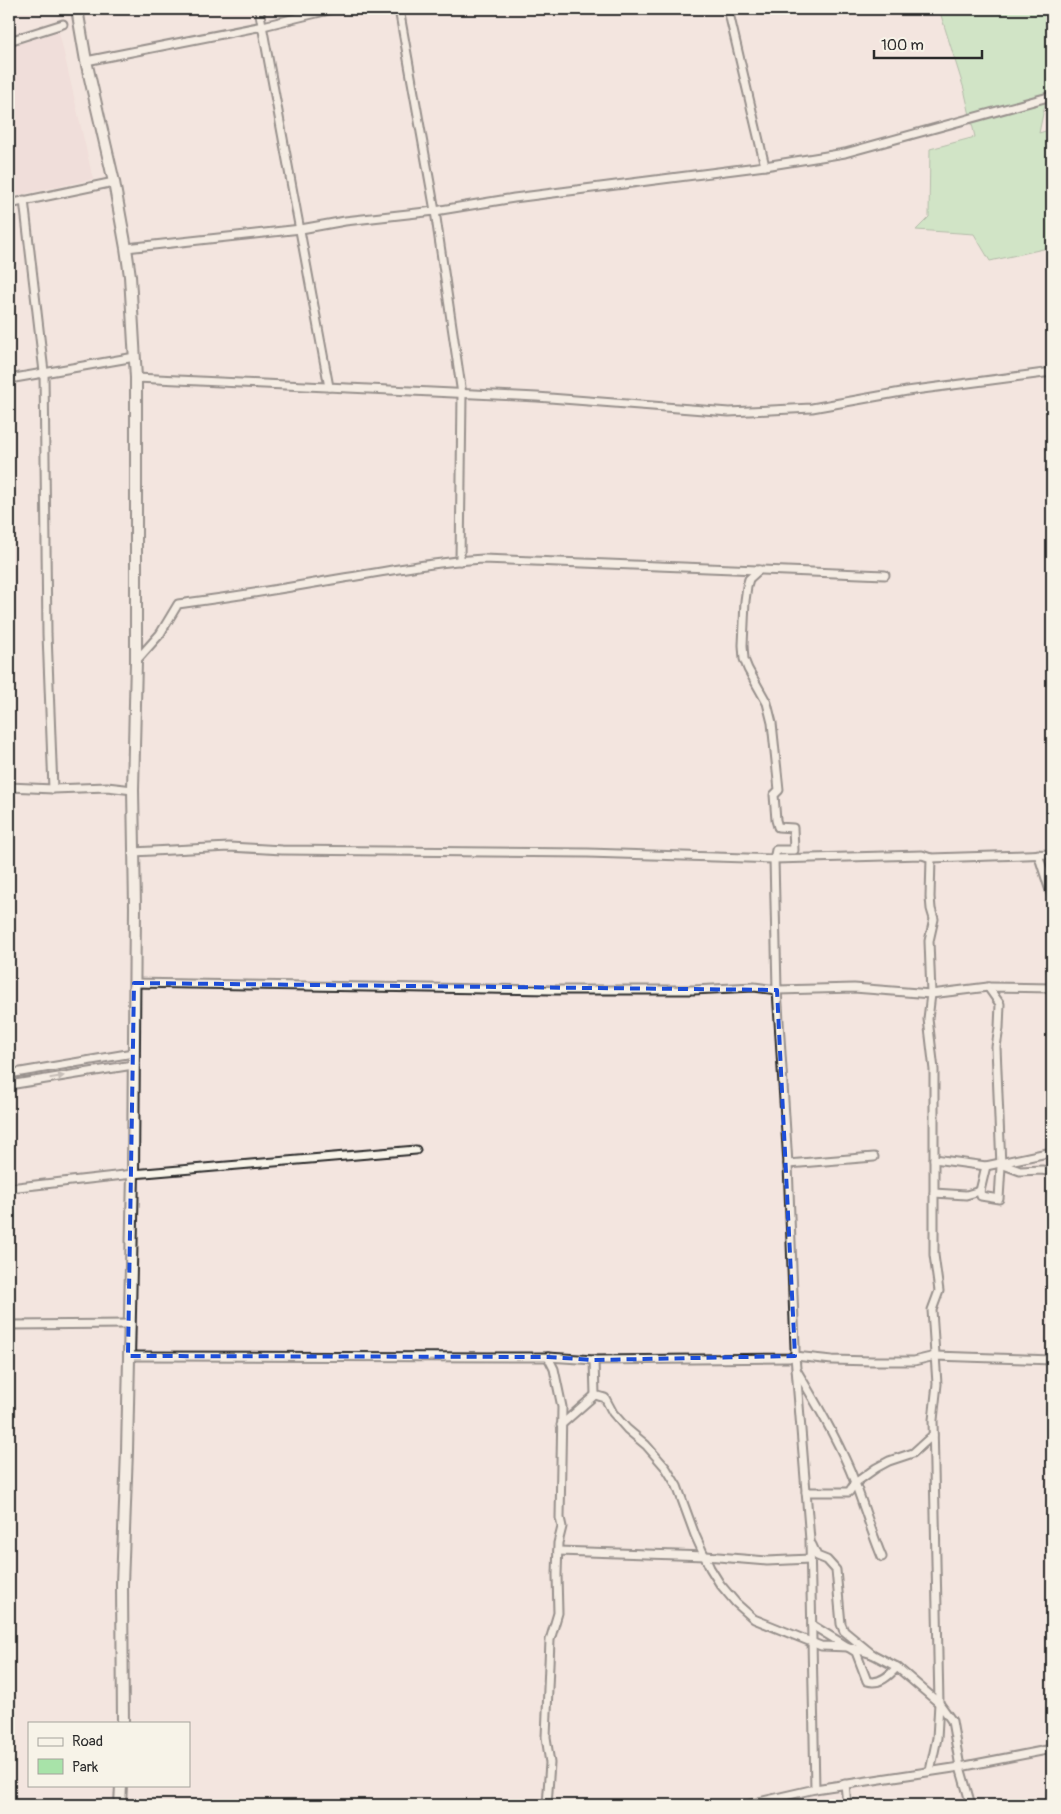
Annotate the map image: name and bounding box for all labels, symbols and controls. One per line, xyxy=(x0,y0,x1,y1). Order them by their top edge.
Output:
scale bar xyxy=(874,28,981,60)
text: 100 m xyxy=(881,36,924,55)
one-way arrow xyxy=(49,1073,65,1081)
legend xyxy=(28,1722,190,1786)
text: Road xyxy=(72,1732,103,1751)
text: Park xyxy=(72,1758,99,1777)

